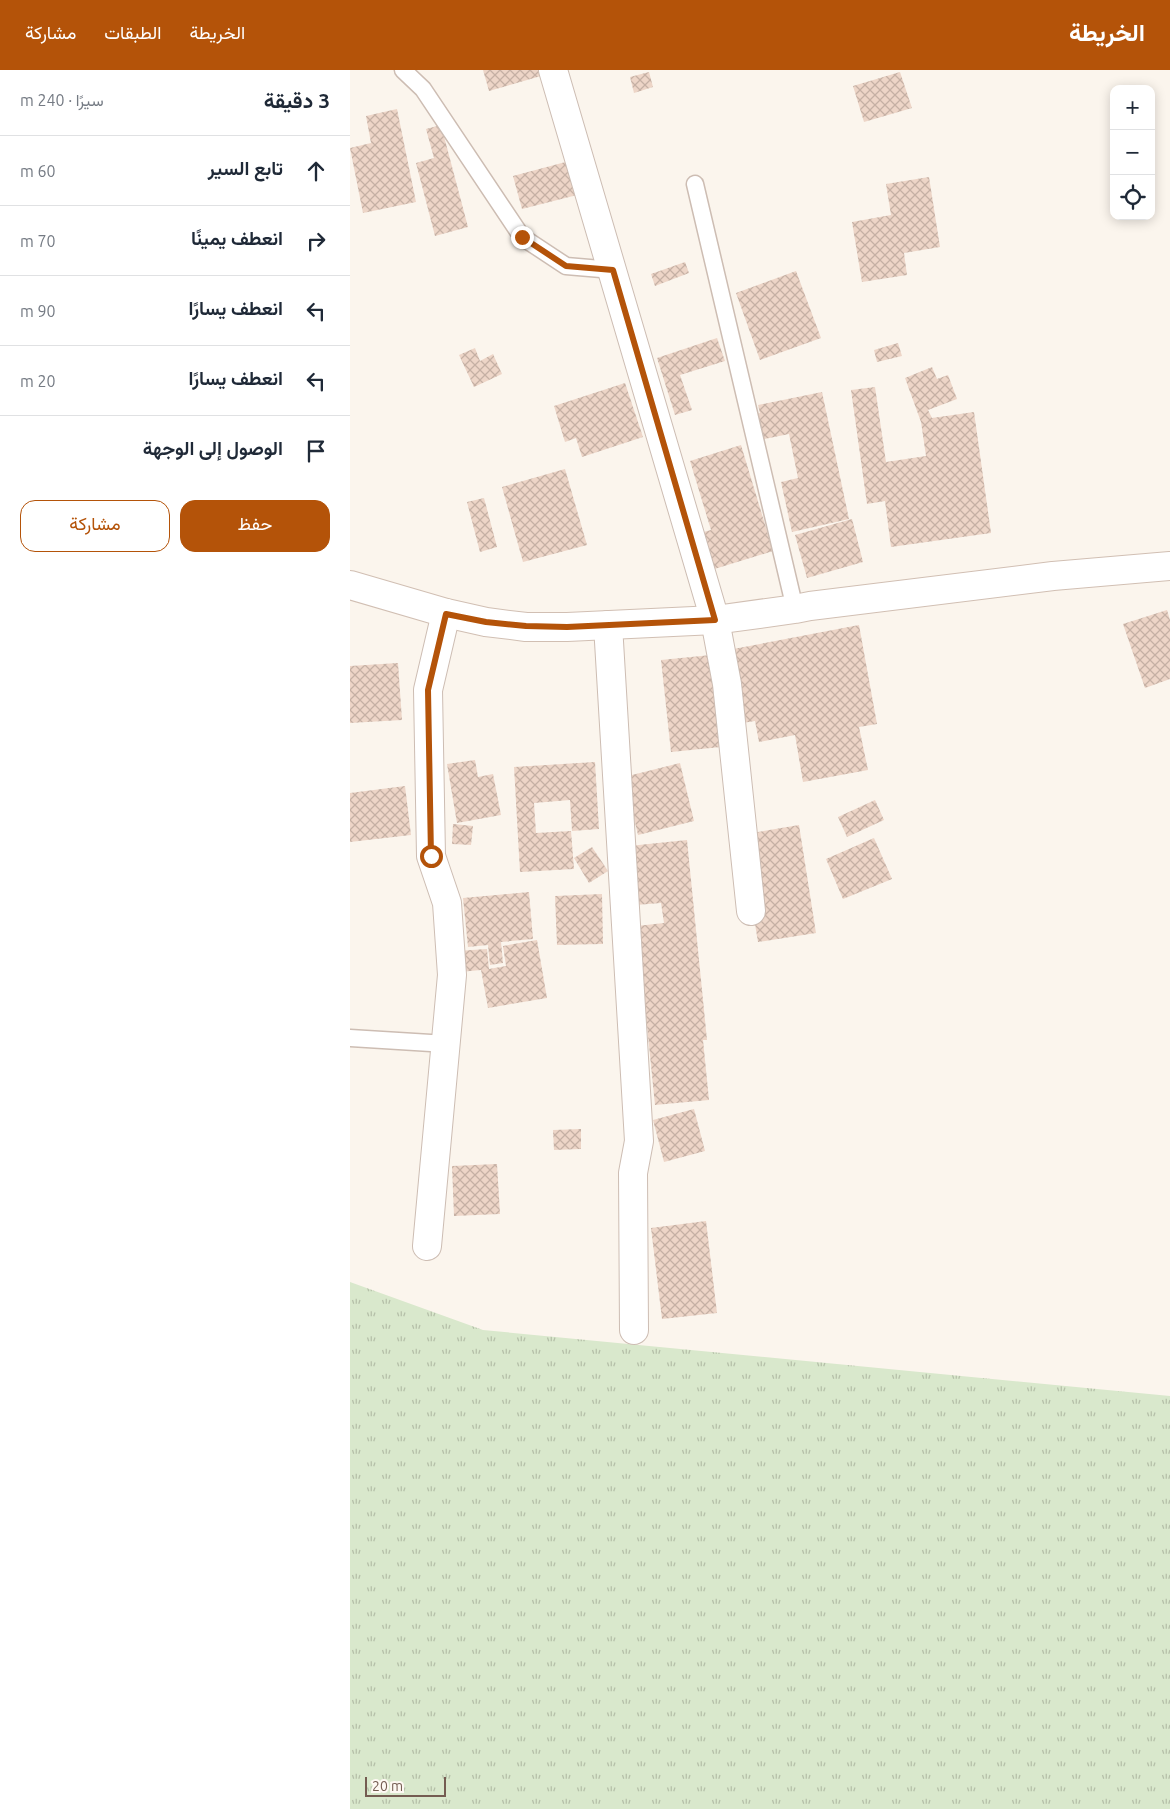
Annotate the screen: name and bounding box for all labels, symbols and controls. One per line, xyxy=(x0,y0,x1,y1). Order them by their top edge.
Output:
text: الخريطة xyxy=(1069,19,1145,46)
text: مشاركة xyxy=(25,22,76,42)
text: الطبقات xyxy=(104,22,161,42)
text: الخريطة xyxy=(189,22,245,42)
map controls xyxy=(1110,85,1155,220)
button: + xyxy=(1110,85,1155,130)
text: 3 دقيقة xyxy=(264,88,330,112)
text: سيرًا · 240 m xyxy=(20,91,104,109)
button: − xyxy=(1110,130,1155,175)
text: تابع السير xyxy=(208,157,283,179)
icon: ahead xyxy=(302,157,330,185)
text: 60 m xyxy=(20,162,56,180)
button: locate xyxy=(1110,175,1155,220)
route end xyxy=(511,226,534,249)
text: انعطف يمينًا xyxy=(191,227,283,249)
icon: right xyxy=(302,227,330,255)
text: 70 m xyxy=(20,232,56,250)
text: انعطف يسارًا xyxy=(189,297,283,319)
icon: left xyxy=(302,297,330,325)
text: 90 m xyxy=(20,302,56,320)
text: انعطف يسارًا xyxy=(189,367,283,389)
icon: left xyxy=(302,367,330,395)
text: 20 m xyxy=(20,372,56,390)
text: الوصول إلى الوجهة xyxy=(143,437,283,459)
icon: arrive xyxy=(302,437,330,465)
button: مشاركة xyxy=(20,500,170,552)
button: حفظ xyxy=(180,500,330,552)
route start xyxy=(420,845,443,868)
scale bar xyxy=(365,1774,446,1797)
text: 20 m xyxy=(372,1778,403,1794)

